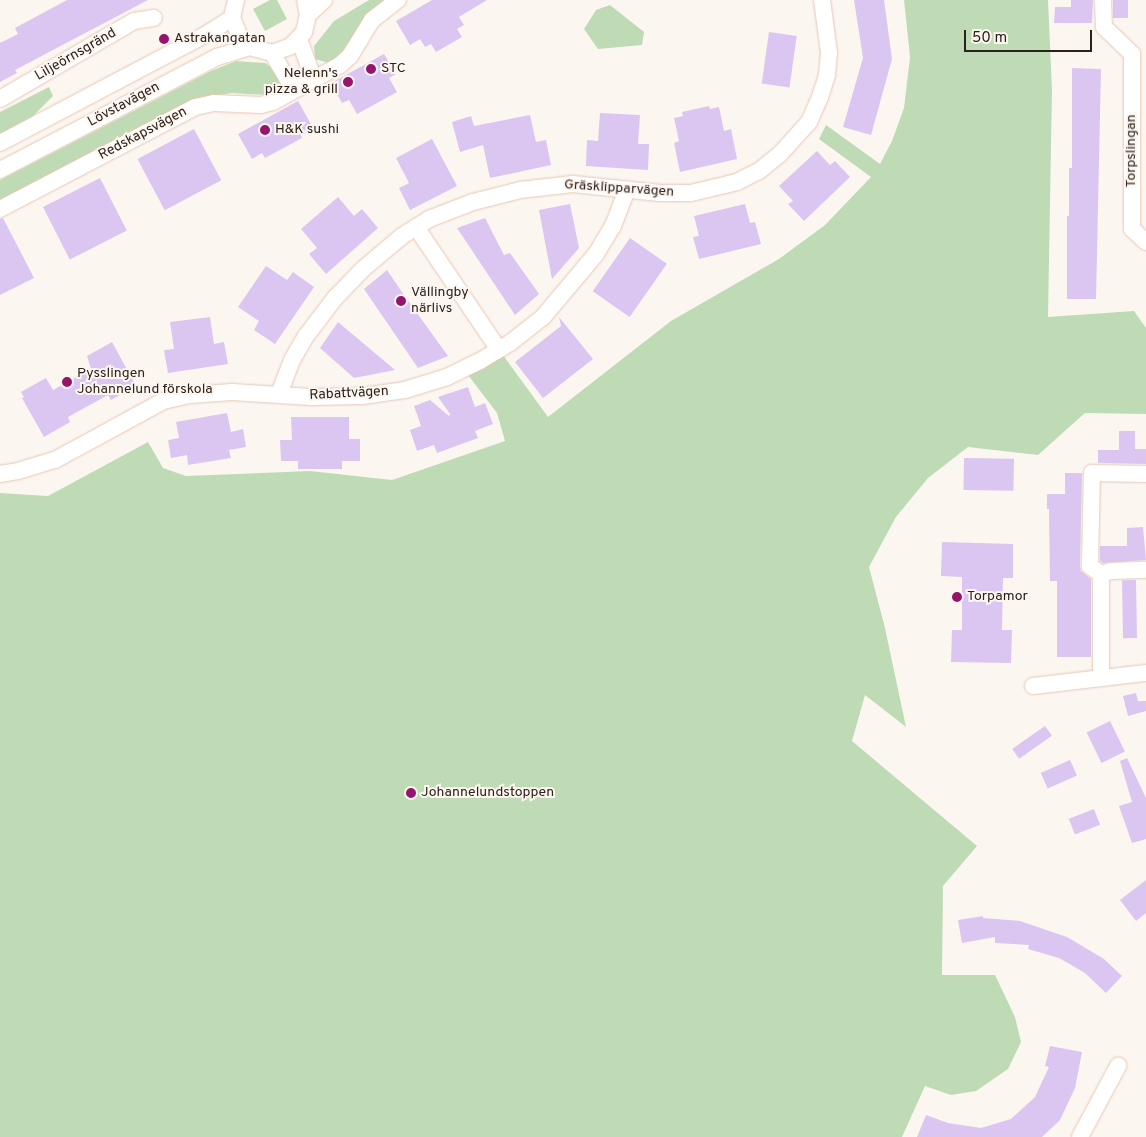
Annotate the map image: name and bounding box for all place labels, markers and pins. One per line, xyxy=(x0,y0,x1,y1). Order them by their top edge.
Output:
place label: Astrakangatan xyxy=(174,31,266,47)
marker: Astrakangatan xyxy=(158,33,170,45)
place label: STC xyxy=(381,61,406,77)
marker: STC xyxy=(365,63,377,75)
place label: Nelenn's pizza & grill xyxy=(265,66,338,98)
marker: Nelenn's pizza & grill xyxy=(342,76,354,88)
place label: H&K sushi xyxy=(275,122,339,138)
marker: H&K sushi xyxy=(259,124,271,136)
place label: Vällingby närlivs xyxy=(411,285,469,318)
marker: Vällingby närlivs xyxy=(395,295,407,307)
place label: Pysslingen Johannelund förskola xyxy=(77,366,213,398)
marker: Pysslingen Johannelund förskola xyxy=(61,376,73,388)
place label: Torpamor xyxy=(967,589,1028,605)
marker: Torpamor xyxy=(951,591,963,603)
place label: Johannelundstoppen xyxy=(421,785,554,801)
marker: Johannelundstoppen xyxy=(405,787,417,799)

